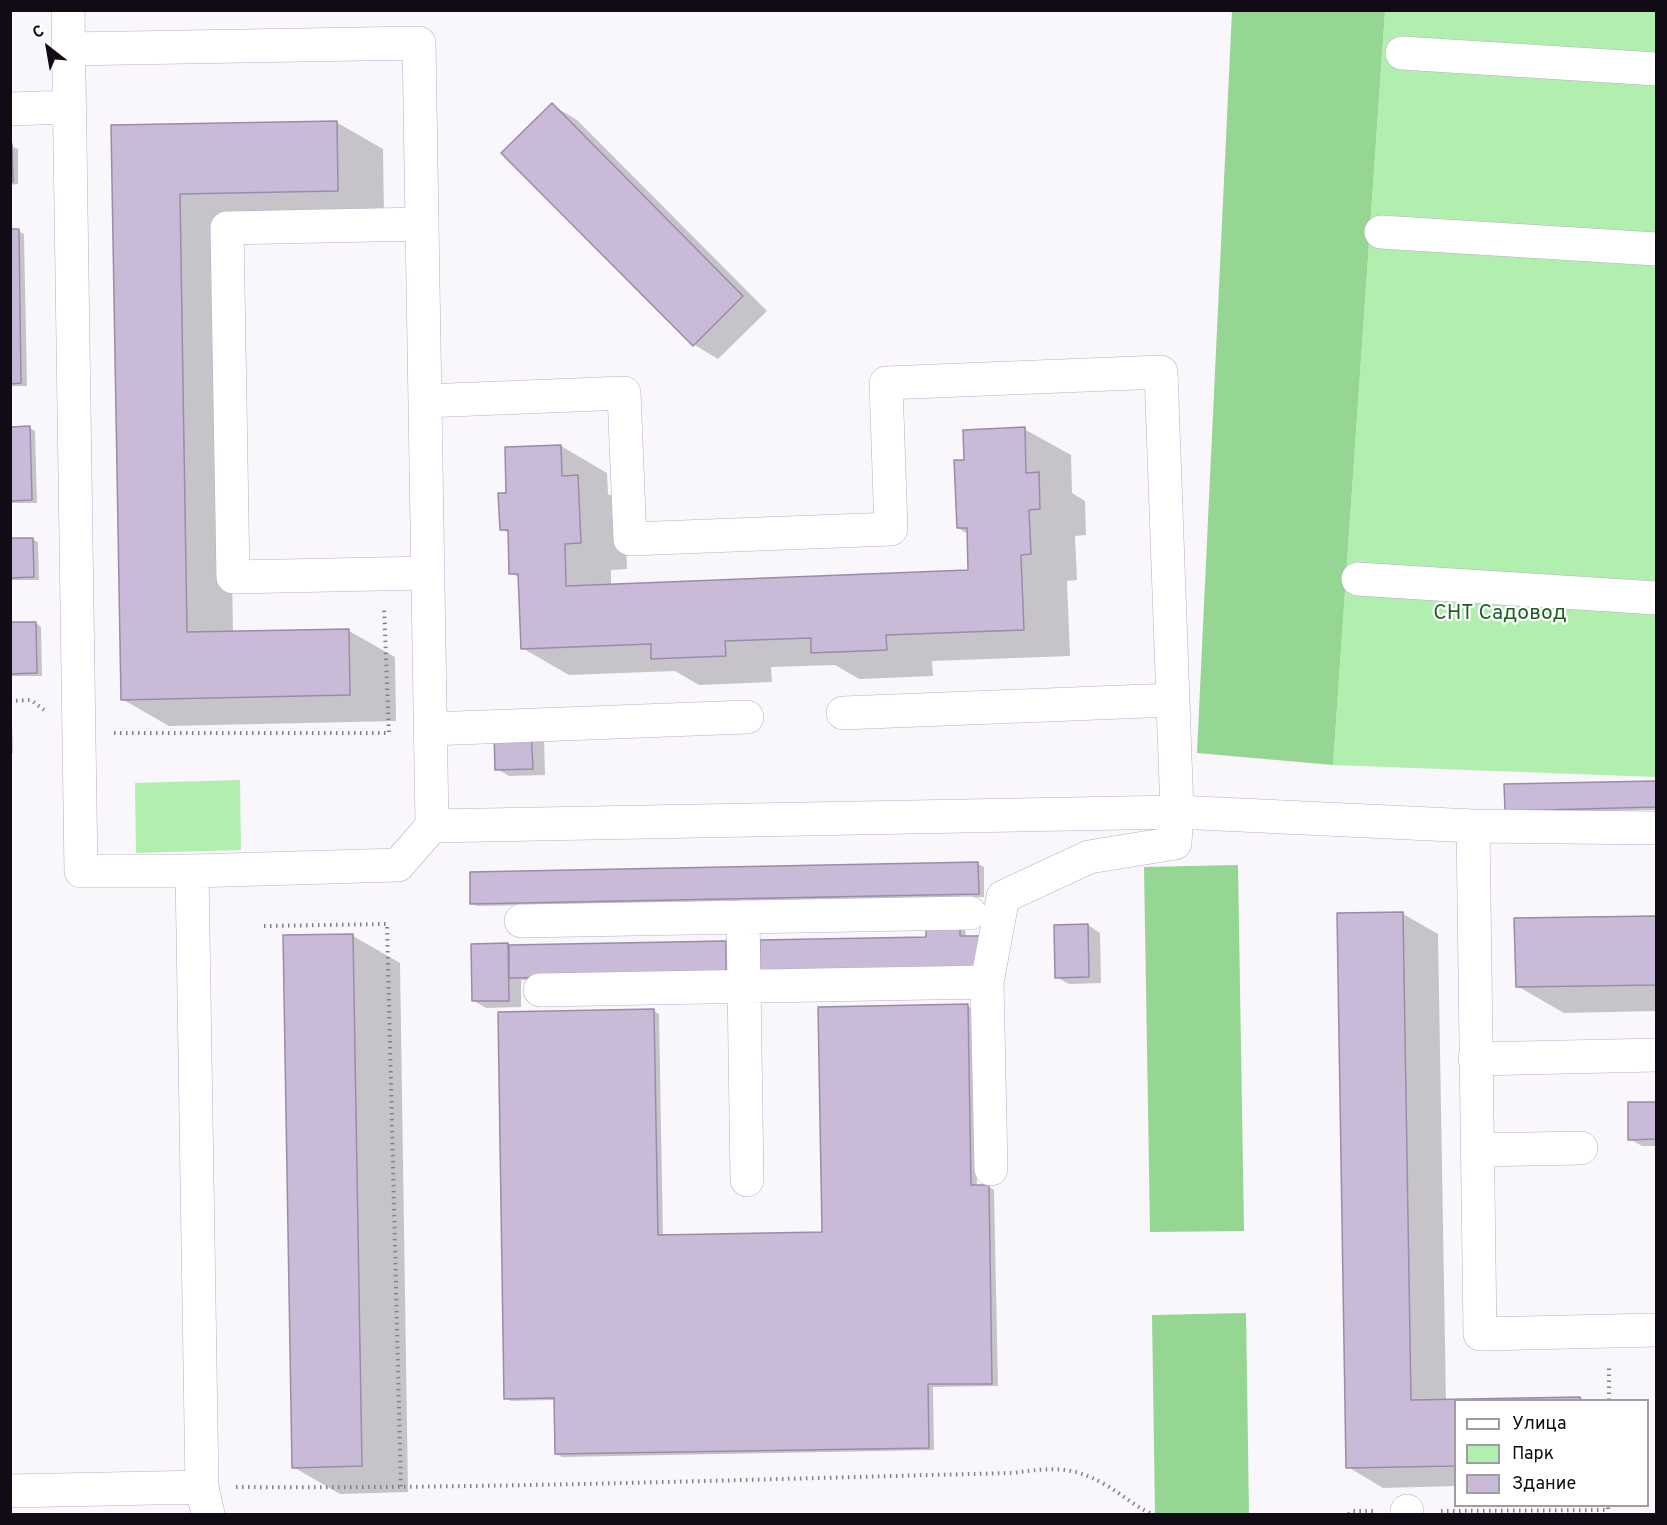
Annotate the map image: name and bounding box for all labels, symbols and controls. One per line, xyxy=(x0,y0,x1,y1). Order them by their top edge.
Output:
north arrow xyxy=(18,18,78,78)
text: С xyxy=(29,21,48,44)
park label: СНТ Садовод xyxy=(1433,602,1567,628)
legend xyxy=(1454,1399,1649,1507)
text: Улица xyxy=(1512,1413,1566,1436)
text: Парк xyxy=(1512,1443,1554,1466)
text: Здание xyxy=(1512,1473,1576,1496)

